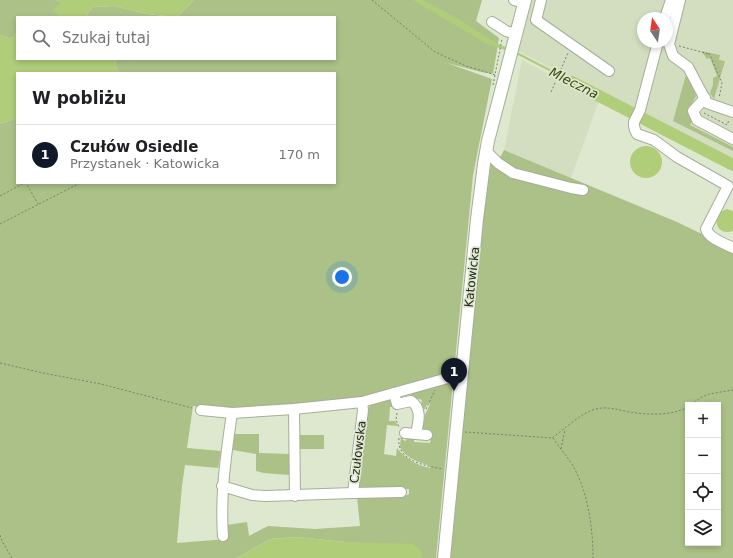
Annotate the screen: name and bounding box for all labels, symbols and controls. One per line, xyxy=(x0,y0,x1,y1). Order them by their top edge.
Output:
north arrow xyxy=(637,12,673,48)
search box xyxy=(16,16,336,60)
icon: search xyxy=(30,27,52,49)
text: Szukaj tutaj xyxy=(62,29,150,47)
water label: Mleczna xyxy=(547,64,601,102)
text: W pobliżu xyxy=(32,88,126,108)
text: Czułów Osiedle xyxy=(70,138,198,156)
text: 1 xyxy=(40,147,50,162)
text: 170 m xyxy=(278,147,320,162)
text: Przystanek · Katowicka xyxy=(70,156,219,171)
street label: Katowicka xyxy=(462,246,482,308)
your location xyxy=(332,267,352,287)
pin: 1 xyxy=(441,358,467,391)
map controls xyxy=(685,402,721,546)
button: + xyxy=(685,402,721,438)
street label: Czułowska xyxy=(347,420,369,484)
button: − xyxy=(685,438,721,474)
button: locate xyxy=(685,474,721,510)
button: layers xyxy=(685,510,721,546)

